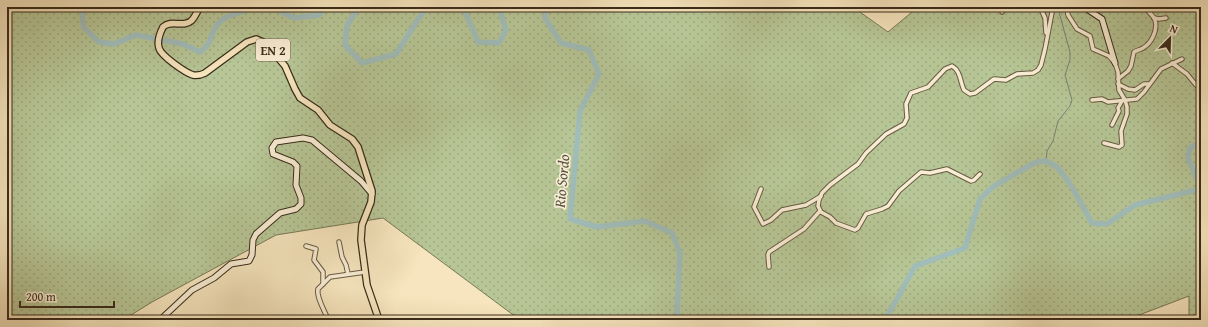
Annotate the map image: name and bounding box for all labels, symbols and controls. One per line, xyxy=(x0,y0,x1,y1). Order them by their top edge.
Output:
north arrow xyxy=(1150,18,1190,58)
text: N xyxy=(1167,20,1181,38)
road number: EN 2 xyxy=(256,39,290,61)
water label: Rio Sordo xyxy=(549,153,574,210)
scale bar xyxy=(20,283,114,309)
text: 200 m xyxy=(26,288,56,305)

